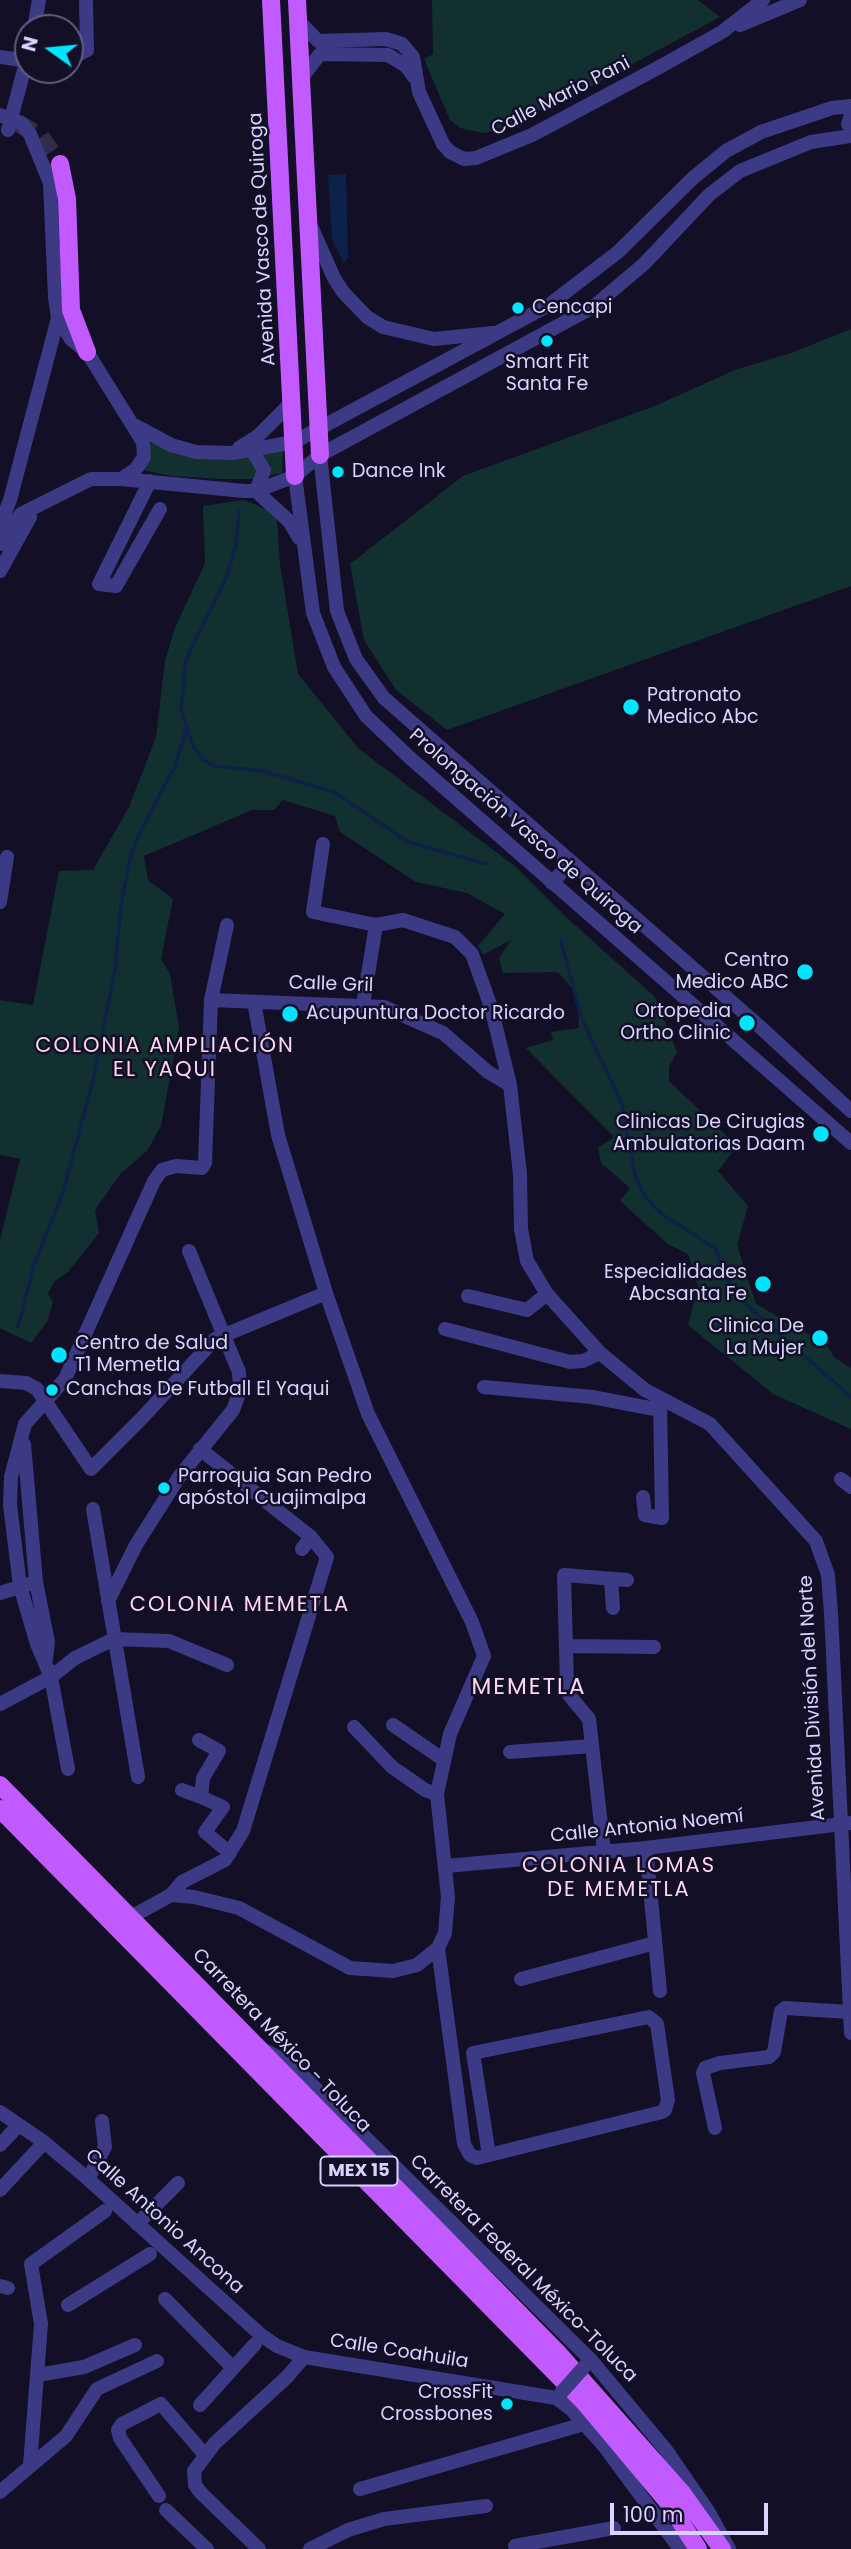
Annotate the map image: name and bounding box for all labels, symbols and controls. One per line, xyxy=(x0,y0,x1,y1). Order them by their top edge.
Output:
north arrow xyxy=(14,14,84,84)
text: N xyxy=(15,34,45,54)
street label: Calle Mario Pani xyxy=(488,52,634,142)
street label: Avenida Vasco de Quiroga xyxy=(245,112,281,366)
place label: Cencapi xyxy=(532,297,613,319)
marker: Cencapi xyxy=(510,300,526,316)
marker: Smart Fit Santa Fe xyxy=(539,333,555,349)
place label: Smart Fit Santa Fe xyxy=(505,352,589,396)
place label: Dance Ink xyxy=(352,461,445,483)
marker: Dance Ink xyxy=(330,464,346,480)
place label: Patronato Medico Abc xyxy=(647,685,759,729)
marker: Patronato Medico Abc xyxy=(621,697,641,717)
street label: Prolongación Vasco de Quiroga xyxy=(404,725,646,939)
place label: Centro Medico ABC xyxy=(675,950,789,994)
marker: Centro Medico ABC xyxy=(795,962,815,982)
street label: Calle Gril xyxy=(288,972,374,998)
place label: Ortopedia Ortho Clinic xyxy=(620,1001,731,1045)
place label: Acupuntura Doctor Ricardo xyxy=(306,1003,565,1025)
marker: Acupuntura Doctor Ricardo xyxy=(280,1004,300,1024)
marker: Ortopedia Ortho Clinic xyxy=(737,1013,757,1033)
district label: COLONIA AMPLIACIÓN EL YAQUI xyxy=(38,1034,292,1084)
place label: Clinicas De Cirugias Ambulatorias Daam xyxy=(613,1112,805,1156)
marker: Clinicas De Cirugias Ambulatorias Daam xyxy=(811,1124,831,1144)
place label: Especialidades Abcsanta Fe xyxy=(604,1262,747,1306)
marker: Especialidades Abcsanta Fe xyxy=(753,1274,773,1294)
place label: Clinica De La Mujer xyxy=(708,1316,804,1360)
marker: Clinica De La Mujer xyxy=(810,1328,830,1348)
place label: Centro de Salud T1 Memetla xyxy=(75,1333,228,1377)
marker: Centro de Salud T1 Memetla xyxy=(49,1345,69,1365)
place label: Canchas De Futball El Yaqui xyxy=(66,1379,329,1401)
marker: Canchas De Futball El Yaqui xyxy=(44,1382,60,1398)
place label: Parroquia San Pedro apóstol Cuajimalpa xyxy=(178,1466,372,1510)
marker: Parroquia San Pedro apóstol Cuajimalpa xyxy=(156,1480,172,1496)
street label: Avenida División del Norte xyxy=(795,1575,831,1821)
district label: COLONIA MEMETLA xyxy=(132,1593,348,1619)
district label: MEMETLA xyxy=(472,1674,586,1702)
street label: Calle Antonia Noemí xyxy=(549,1806,745,1848)
district label: COLONIA LOMAS DE MEMETLA xyxy=(524,1854,714,1904)
street label: Carretera México - Toluca xyxy=(187,1944,375,2138)
street label: Calle Antonio Ancona xyxy=(80,2145,248,2299)
street label: Carretera Federal México-Toluca xyxy=(404,2150,642,2388)
road number: MEX 15 xyxy=(320,2157,398,2186)
street label: Calle Coahuila xyxy=(328,2330,470,2374)
place label: CrossFit Crossbones xyxy=(380,2382,493,2426)
marker: CrossFit Crossbones xyxy=(499,2396,515,2412)
scale bar xyxy=(613,2490,770,2534)
text: 100 m xyxy=(623,2500,683,2529)

